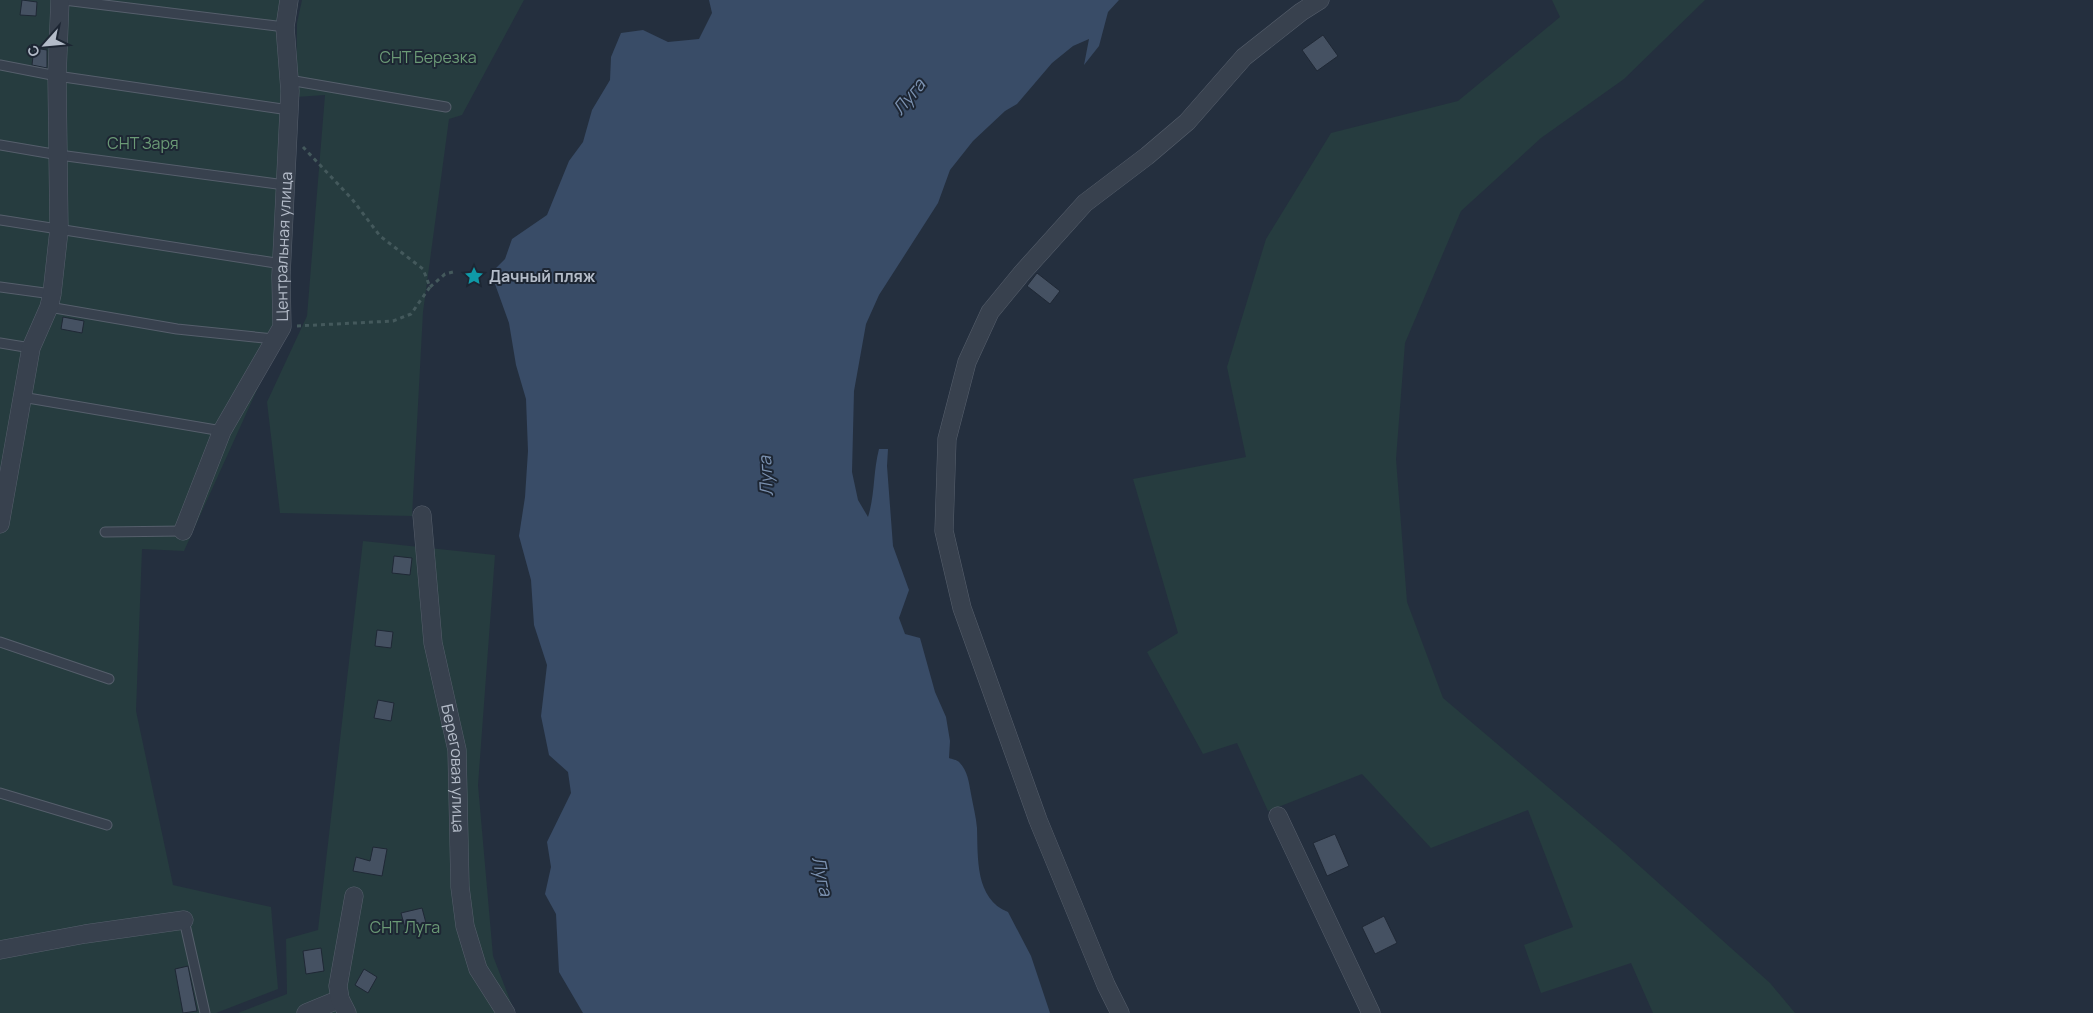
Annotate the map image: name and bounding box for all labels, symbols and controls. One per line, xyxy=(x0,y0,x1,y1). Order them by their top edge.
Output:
north arrow xyxy=(20,20,70,70)
text: С xyxy=(22,42,44,60)
park label: СНТ Березка xyxy=(379,46,477,68)
water label: Луга xyxy=(886,72,931,120)
park label: СНТ Заря xyxy=(107,132,179,154)
street label: Центральная улица xyxy=(270,171,297,322)
place icon: Дачный пляж xyxy=(463,265,485,287)
place label: Дачный пляж xyxy=(489,265,596,287)
water label: Луга xyxy=(752,454,778,497)
street label: Береговая улица xyxy=(436,702,470,833)
water label: Луга xyxy=(807,854,839,899)
park label: СНТ Луга xyxy=(370,916,440,938)

